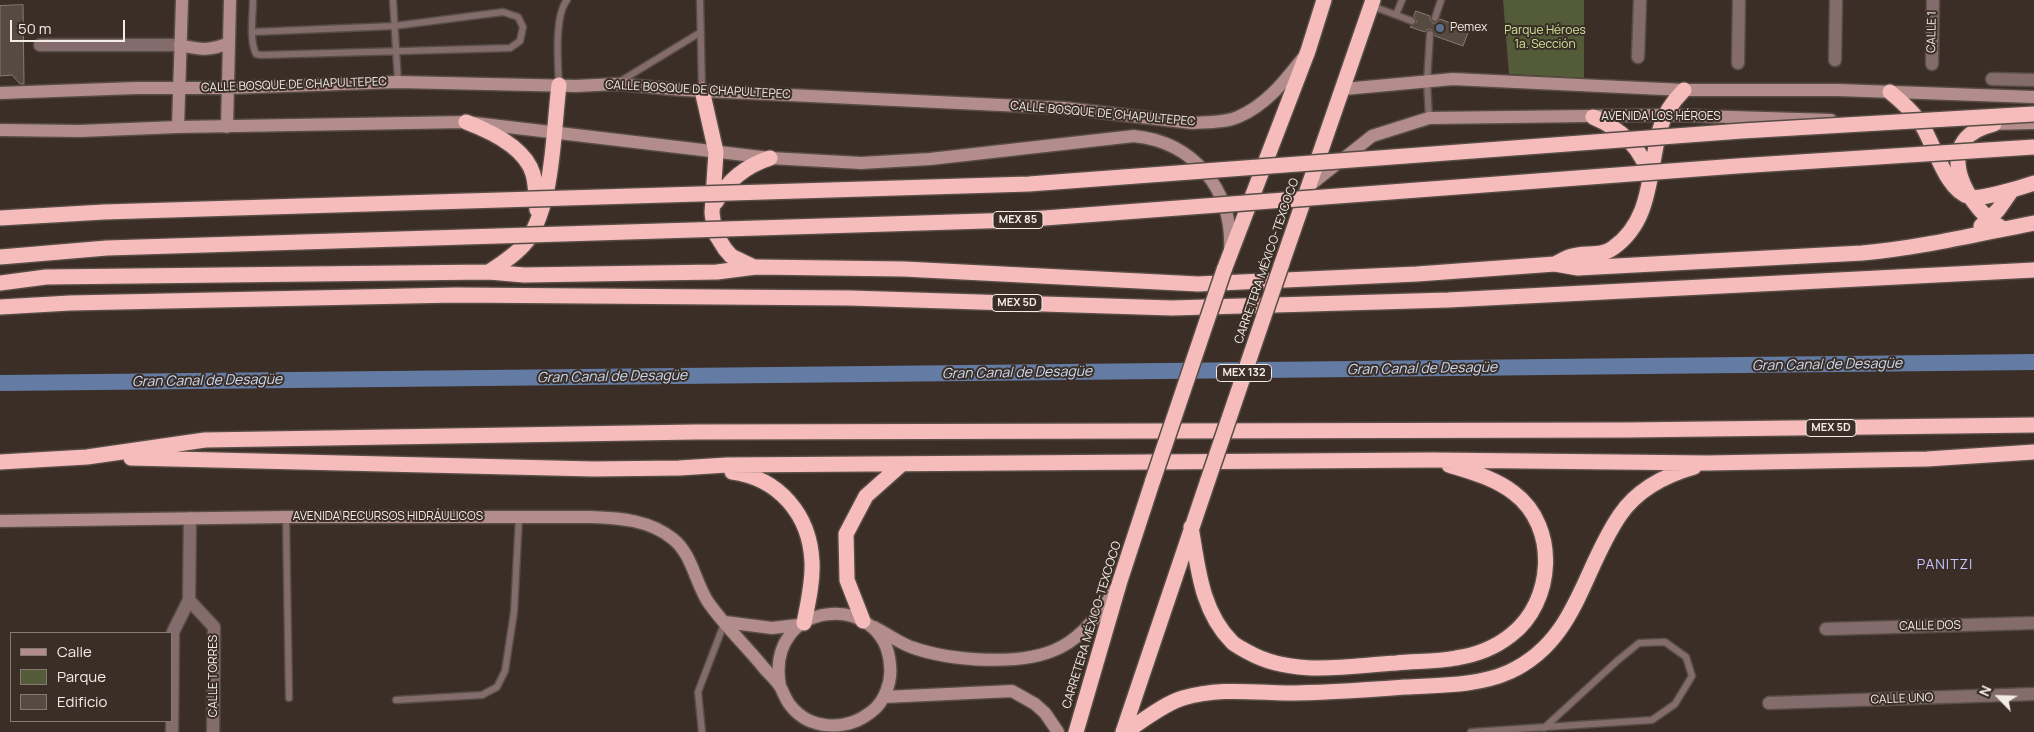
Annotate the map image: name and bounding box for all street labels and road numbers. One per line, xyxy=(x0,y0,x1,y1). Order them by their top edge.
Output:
street label: CALLE 1 xyxy=(1924,11,1940,53)
street label: CALLE BOSQUE DE CHAPULTEPEC xyxy=(201,75,387,95)
street label: CALLE BOSQUE DE CHAPULTEPEC xyxy=(605,78,791,102)
street label: CALLE BOSQUE DE CHAPULTEPEC xyxy=(1010,99,1196,129)
street label: AVENIDA LOS HÉROES xyxy=(1601,110,1721,124)
street label: CARRETERA MÉXICO-TEXCOCO xyxy=(1232,176,1302,346)
road number: MEX 85 xyxy=(993,212,1043,228)
road number: MEX 5D xyxy=(992,294,1042,312)
road number: MEX 132 xyxy=(1216,364,1272,382)
road number: MEX 5D xyxy=(1806,419,1856,436)
street label: AVENIDA RECURSOS HIDRÁULICOS xyxy=(293,510,483,524)
street label: CARRETERA MÉXICO-TEXCOCO xyxy=(1060,540,1124,710)
street label: CALLE DOS xyxy=(1899,618,1961,634)
street label: CALLE TORRES xyxy=(207,635,221,717)
street label: CALLE UNO xyxy=(1870,691,1934,707)

